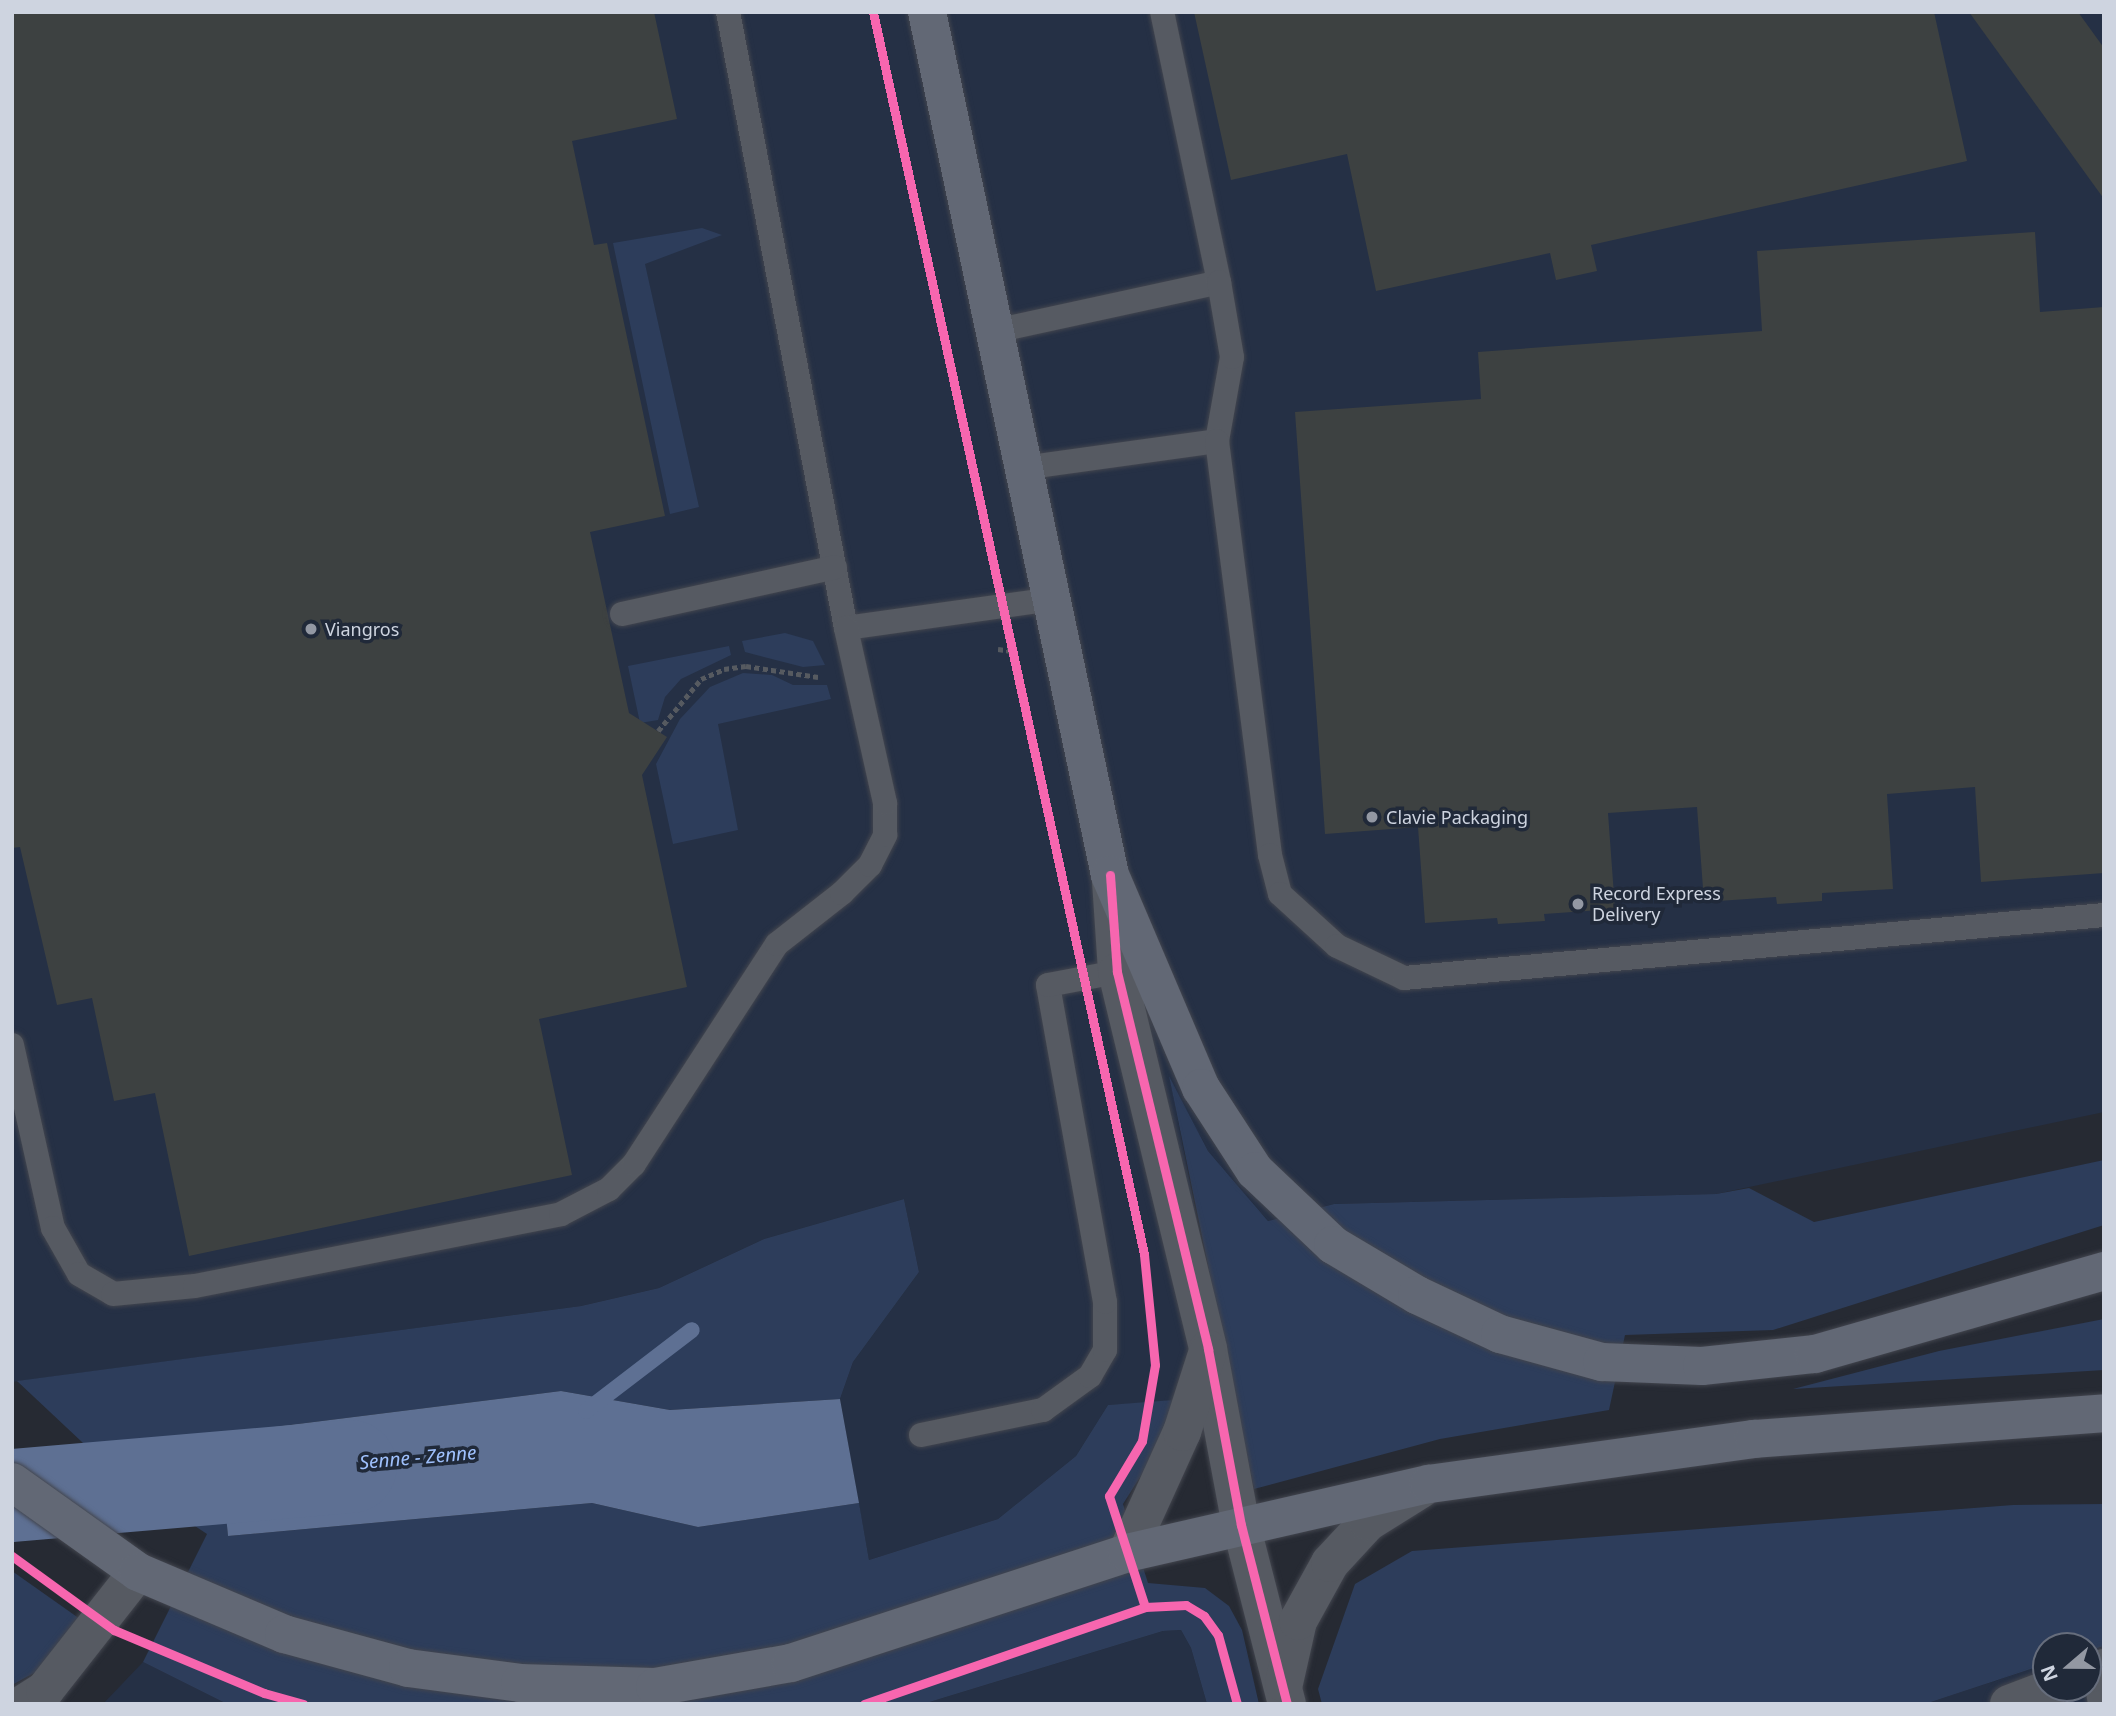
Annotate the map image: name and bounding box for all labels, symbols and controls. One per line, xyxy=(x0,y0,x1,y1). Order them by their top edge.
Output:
place label: Viangros xyxy=(325,618,399,640)
marker: Viangros xyxy=(303,621,319,637)
place label: Clavie Packaging xyxy=(1386,806,1528,828)
marker: Clavie Packaging xyxy=(1364,809,1380,825)
place label: Record Express Delivery xyxy=(1592,883,1721,926)
marker: Record Express Delivery xyxy=(1570,896,1586,912)
water label: Senne - Zenne xyxy=(359,1442,477,1474)
north arrow xyxy=(2032,1632,2102,1702)
text: N xyxy=(2034,1662,2064,1685)

